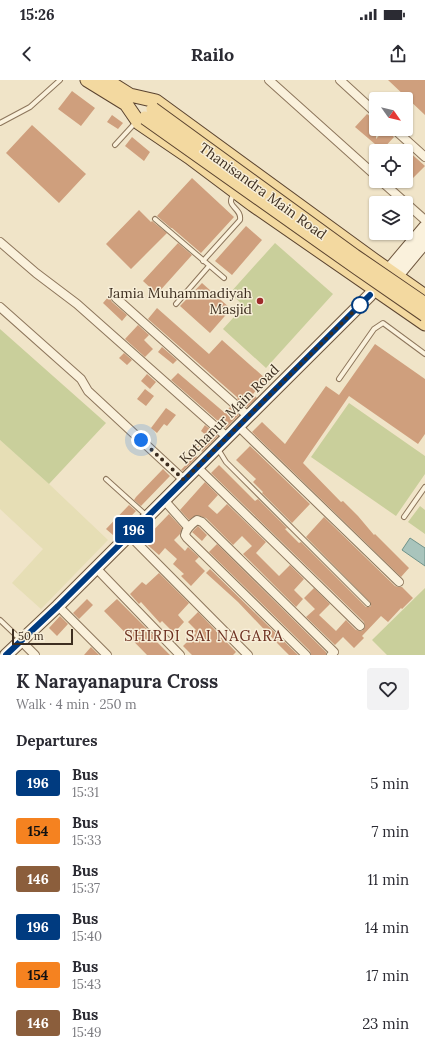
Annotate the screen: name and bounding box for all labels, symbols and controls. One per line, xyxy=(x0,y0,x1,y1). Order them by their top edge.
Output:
text: 15:26 xyxy=(20,5,55,24)
icon: back xyxy=(16,43,38,65)
text: Railo xyxy=(191,43,234,66)
icon: share xyxy=(387,43,409,65)
north arrow xyxy=(369,92,413,136)
map controls xyxy=(369,92,413,240)
street label: Thanisandra Main Road xyxy=(196,139,330,243)
button: locate xyxy=(369,144,413,188)
button: layers xyxy=(369,196,413,240)
place label: Jamia Muhammadiyah Masjid xyxy=(107,284,252,318)
marker: Jamia Muhammadiyah Masjid xyxy=(255,296,265,306)
unlabelled marker xyxy=(351,296,369,314)
street label: Kothanur Main Road xyxy=(175,360,283,468)
your location xyxy=(131,430,151,450)
line badge: 196 xyxy=(111,517,157,543)
text: 196 xyxy=(123,521,145,539)
district label: SHIRDI SAI NAGARA xyxy=(124,626,284,645)
scale bar xyxy=(12,627,73,646)
text: 50 m xyxy=(18,629,44,643)
button: heart xyxy=(367,668,409,710)
text: K Narayanapura Cross xyxy=(16,669,218,693)
text: Walk · 4 min · 250 m xyxy=(16,696,137,713)
text: Departures xyxy=(16,731,97,750)
text: Bus xyxy=(72,765,98,784)
text: 196 xyxy=(27,774,49,792)
text: 5 min xyxy=(370,774,409,793)
text: 15:31 xyxy=(72,784,99,801)
text: Bus xyxy=(72,813,98,832)
text: 154 xyxy=(27,822,49,840)
text: 7 min xyxy=(371,822,409,841)
text: 15:33 xyxy=(72,832,102,849)
text: Bus xyxy=(72,861,98,880)
text: 146 xyxy=(27,870,49,888)
text: 11 min xyxy=(367,870,409,889)
text: 15:37 xyxy=(72,880,100,897)
text: Bus xyxy=(72,909,98,928)
text: 196 xyxy=(27,918,49,936)
text: 14 min xyxy=(365,918,409,937)
text: 15:40 xyxy=(72,928,102,945)
text: Bus xyxy=(72,957,98,976)
text: 154 xyxy=(27,966,49,984)
text: 17 min xyxy=(366,966,409,985)
text: 15:43 xyxy=(72,976,101,993)
text: Bus xyxy=(72,1005,98,1024)
text: 146 xyxy=(27,1014,49,1032)
text: 23 min xyxy=(362,1014,409,1033)
text: 15:49 xyxy=(72,1024,102,1041)

